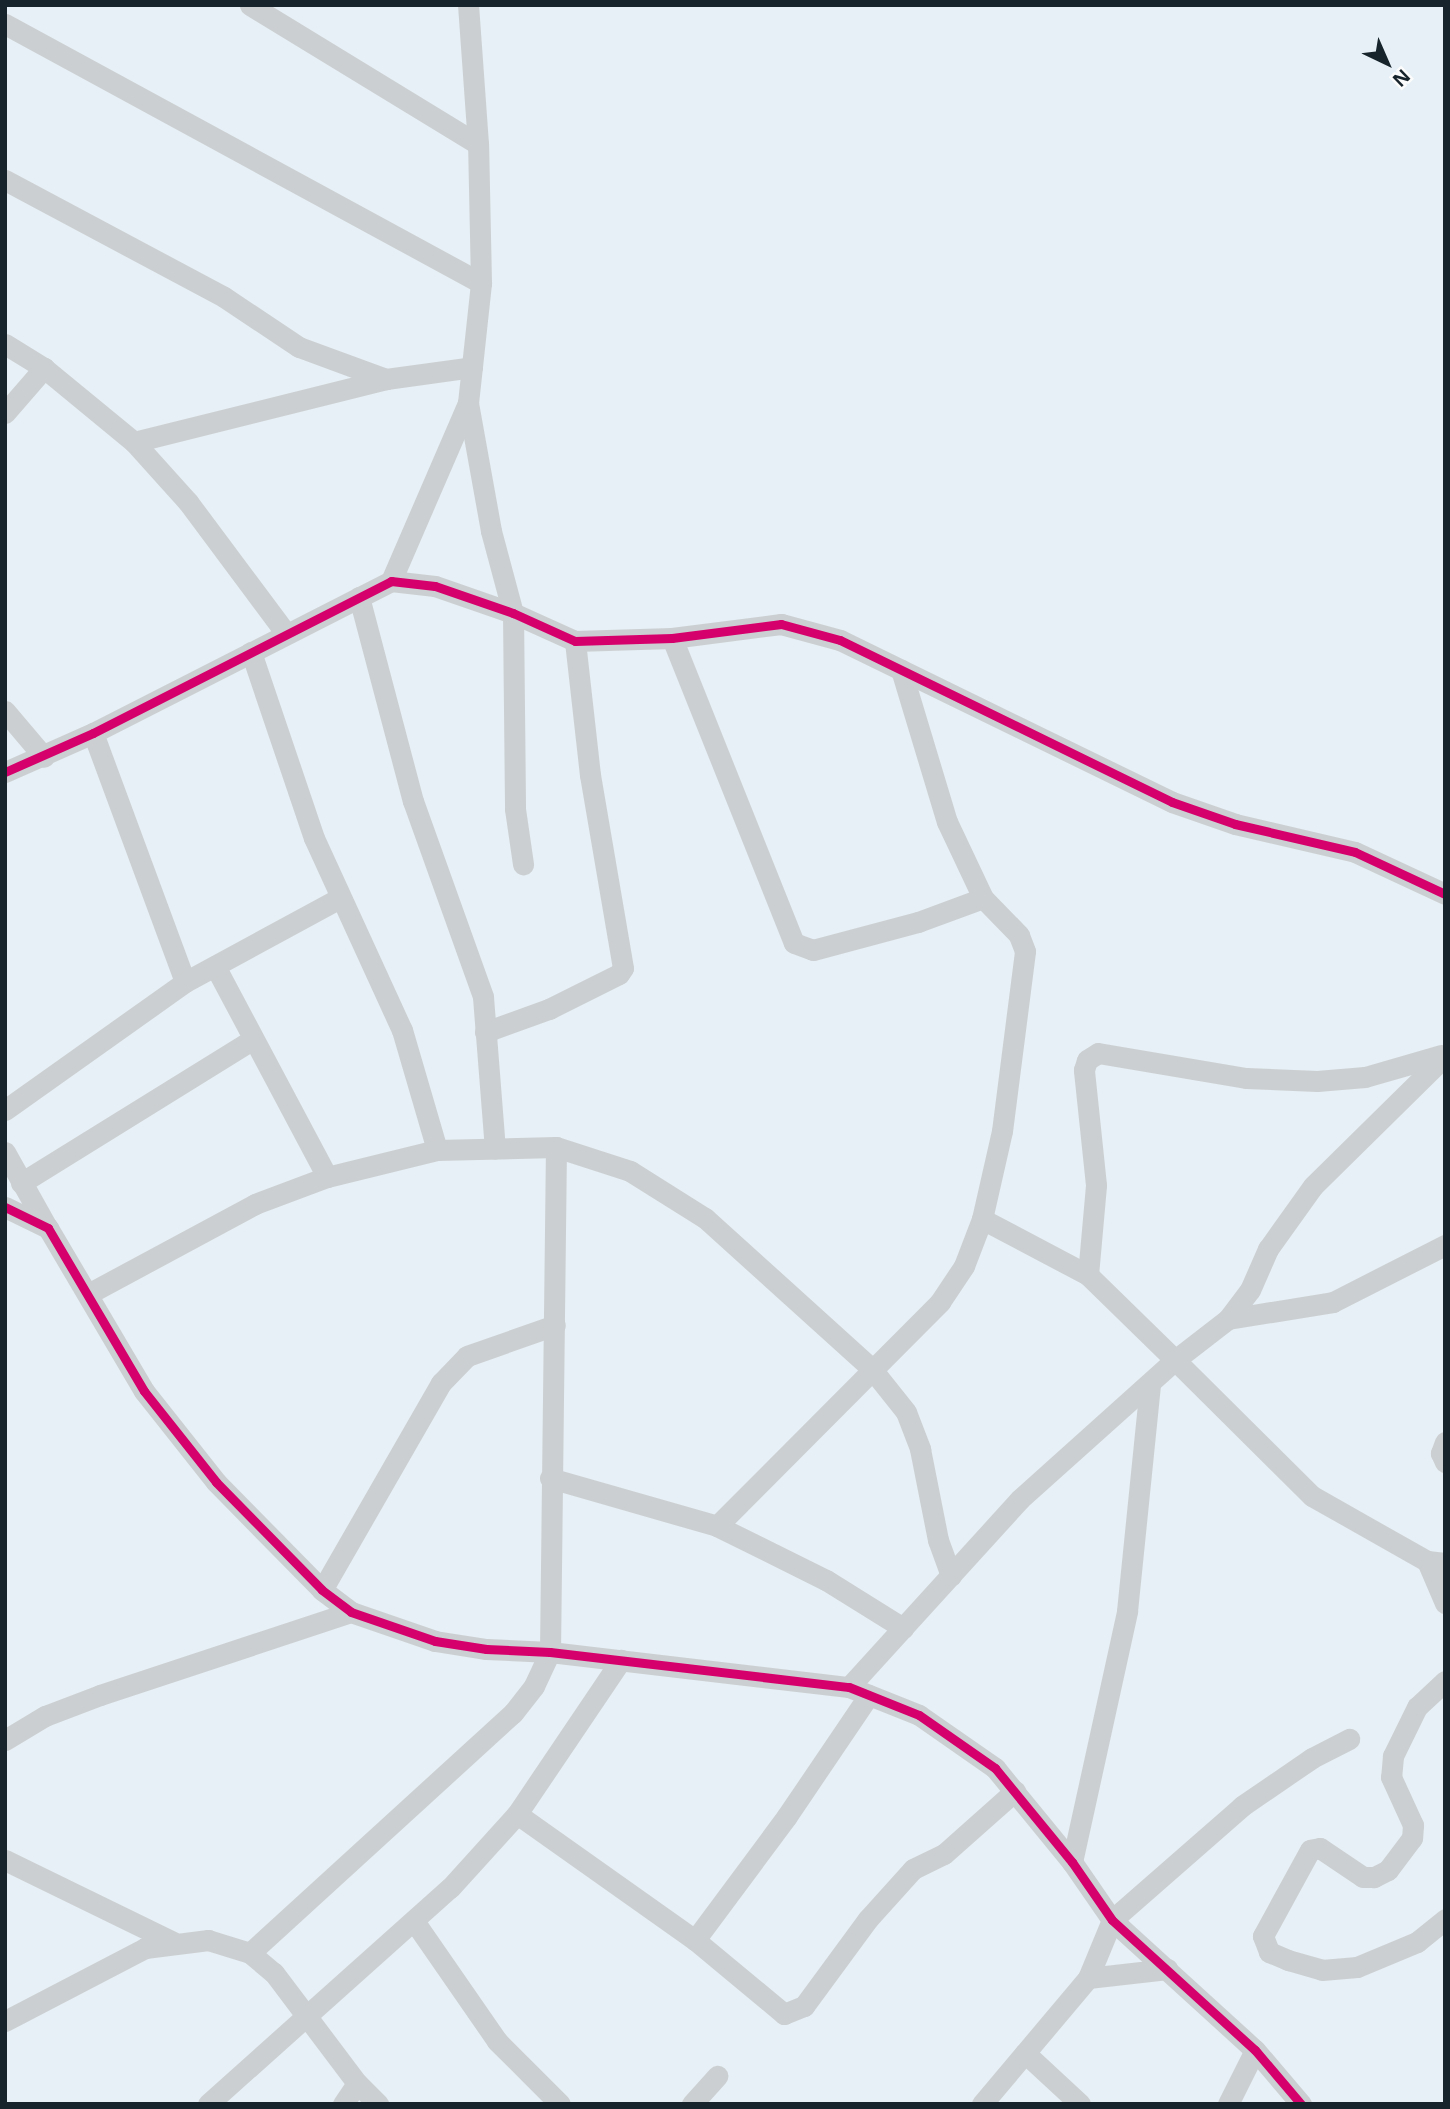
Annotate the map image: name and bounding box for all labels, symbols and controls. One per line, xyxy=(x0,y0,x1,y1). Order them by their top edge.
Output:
north arrow xyxy=(1352,28,1422,98)
text: N xyxy=(1387,63,1416,93)

